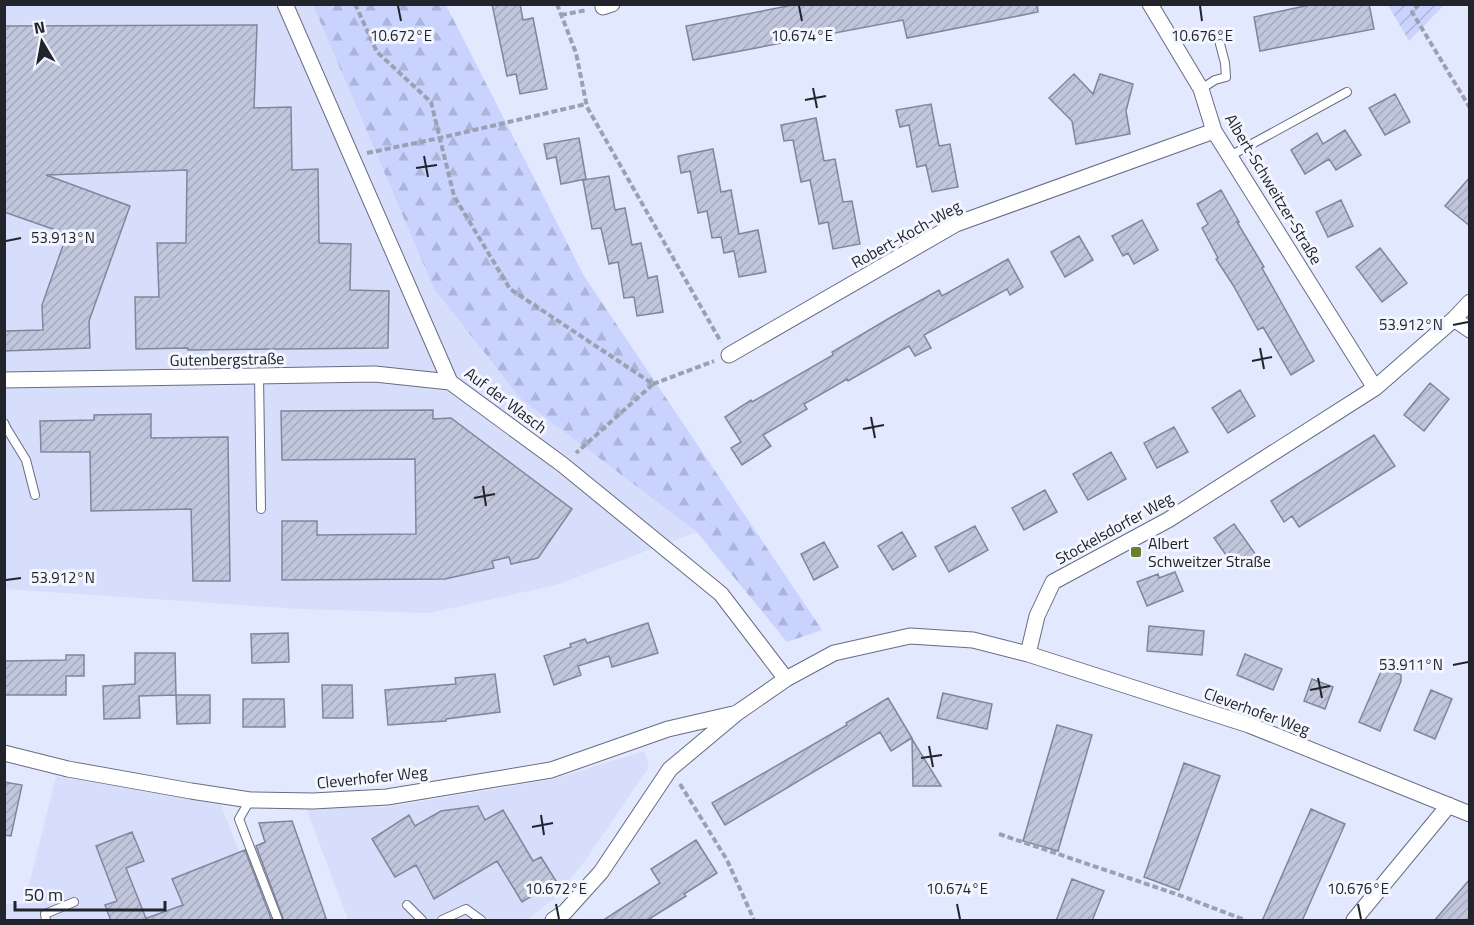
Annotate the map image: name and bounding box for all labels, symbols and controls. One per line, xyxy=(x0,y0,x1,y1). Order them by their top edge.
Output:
north arrow xyxy=(12,12,72,72)
text: N xyxy=(32,14,47,40)
text: 10.672°E xyxy=(370,24,432,47)
text: 10.674°E xyxy=(771,24,833,47)
text: 10.676°E xyxy=(1171,24,1233,47)
street label: Albert-Schweitzer-Straße xyxy=(1219,109,1329,269)
street label: Robert-Koch-Weg xyxy=(847,194,965,274)
text: 53.913°N xyxy=(31,226,95,249)
text: 53.912°N xyxy=(1379,313,1443,336)
street label: Gutenbergstraße xyxy=(169,346,285,372)
street label: Auf der Wasch xyxy=(460,361,552,439)
street label: Stockelsdorfer Weg xyxy=(1051,486,1177,570)
place label: Albert Schweitzer Straße xyxy=(1148,531,1271,573)
marker: Albert Schweitzer Straße xyxy=(1129,545,1143,559)
text: 53.912°N xyxy=(31,566,95,589)
text: 53.911°N xyxy=(1379,653,1443,676)
street label: Cleverhofer Weg xyxy=(1201,681,1313,741)
street label: Cleverhofer Weg xyxy=(316,759,428,795)
scale bar xyxy=(15,874,165,912)
text: 10.672°E xyxy=(525,877,587,900)
text: 10.674°E xyxy=(926,877,988,900)
text: 10.676°E xyxy=(1327,877,1389,900)
text: 50 m xyxy=(24,881,63,908)

